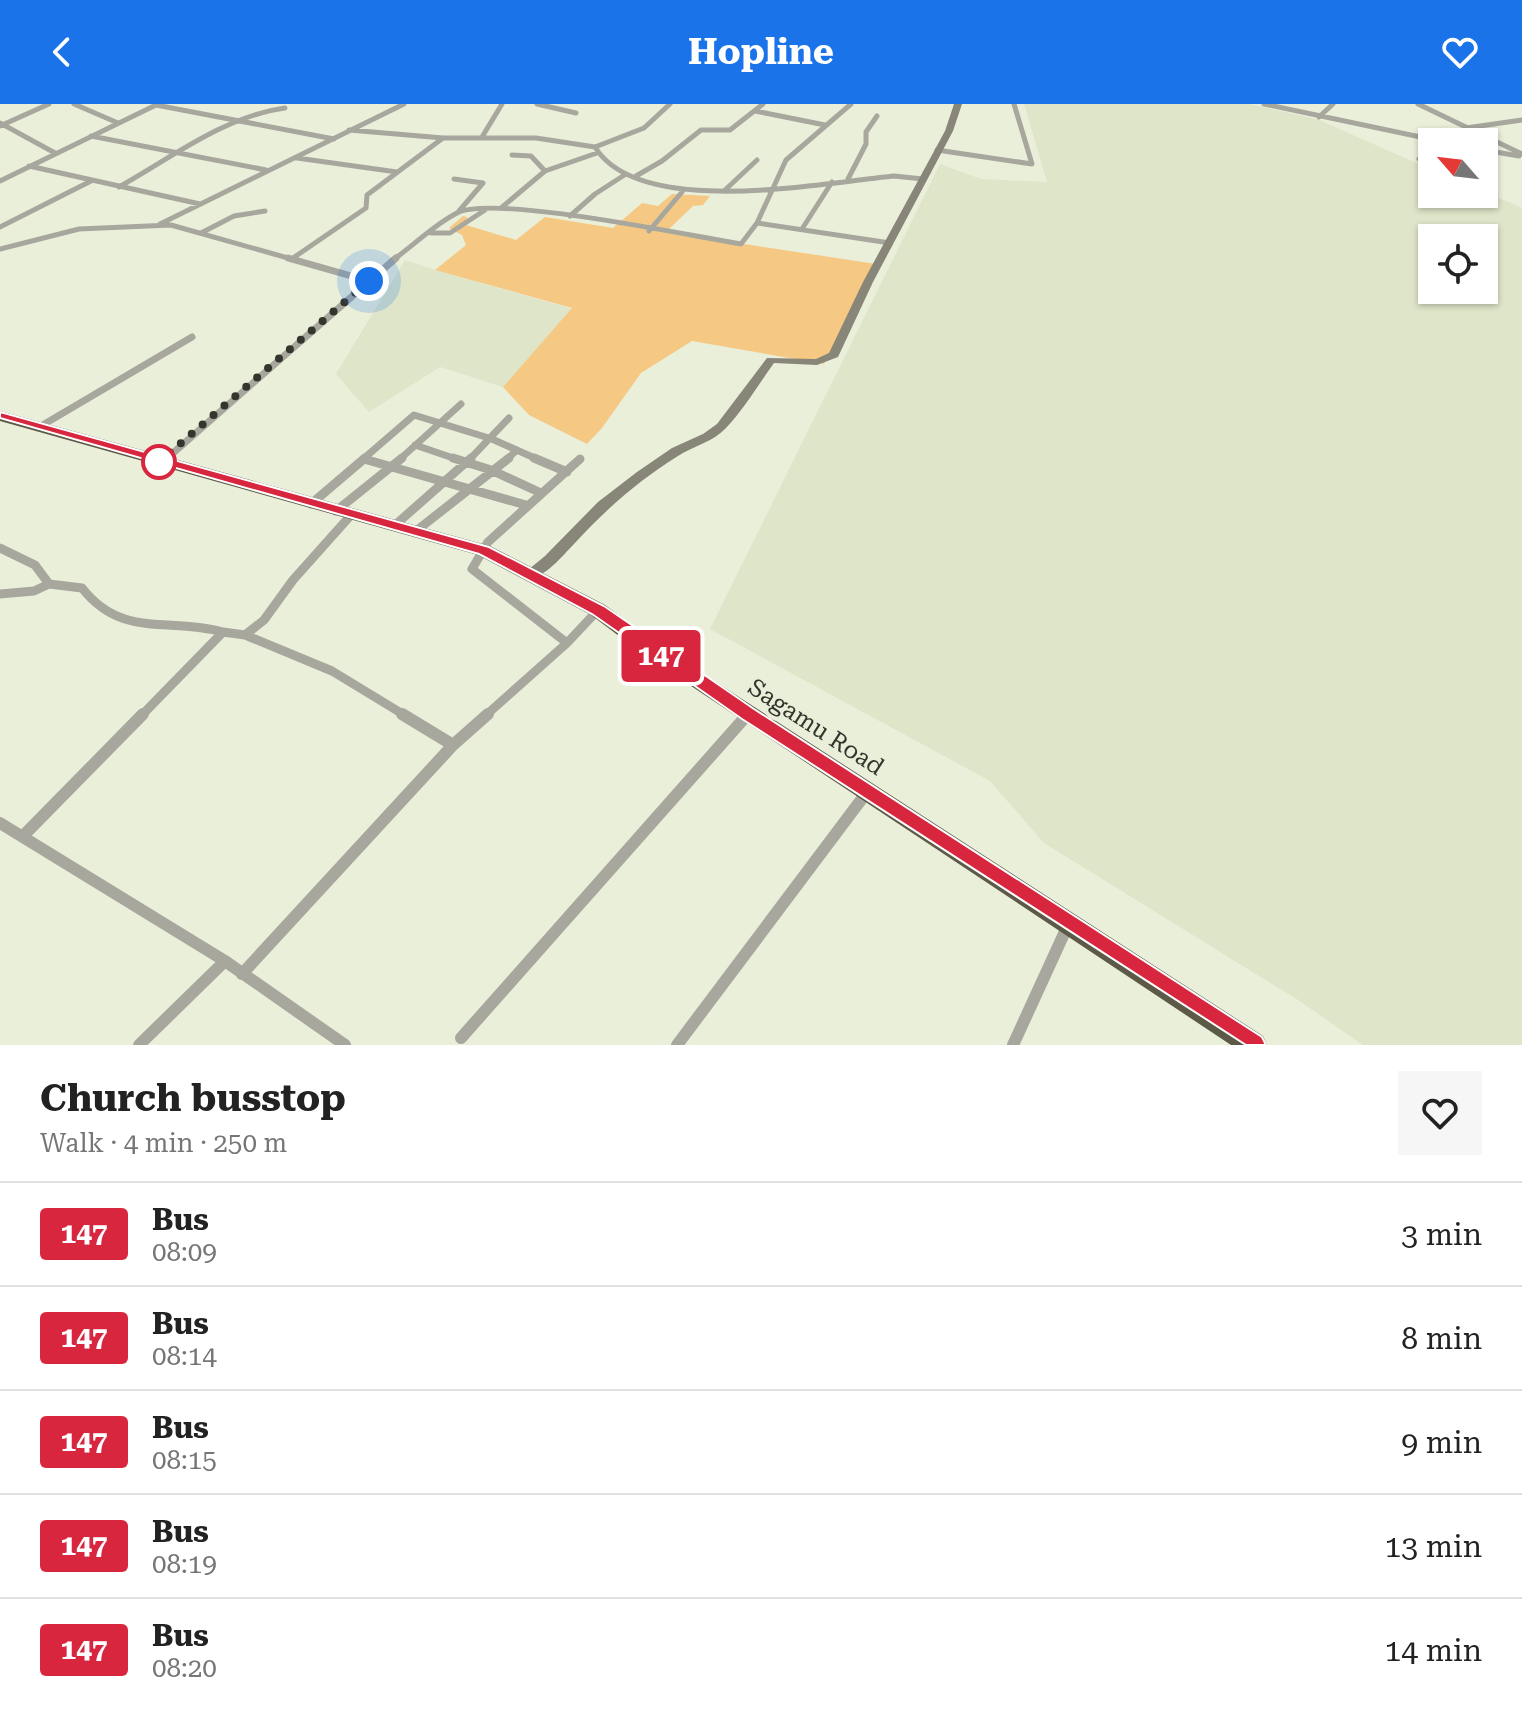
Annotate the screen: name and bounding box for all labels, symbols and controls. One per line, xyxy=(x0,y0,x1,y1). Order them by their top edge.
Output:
icon: back xyxy=(40,30,84,74)
icon: heart xyxy=(1438,30,1482,74)
text: Hopline xyxy=(688,31,834,73)
north arrow xyxy=(1418,128,1498,208)
map controls xyxy=(1418,128,1498,304)
button: locate xyxy=(1418,224,1498,304)
your location xyxy=(349,261,389,301)
unlabelled marker xyxy=(142,445,176,479)
line badge: 147 xyxy=(615,630,707,682)
text: 147 xyxy=(637,639,685,672)
street label: Sagamu Road xyxy=(743,673,889,781)
button: heart xyxy=(1398,1071,1482,1155)
text: Church busstop xyxy=(40,1076,346,1120)
text: Walk · 4 min · 250 m xyxy=(40,1128,287,1158)
text: Bus xyxy=(152,1202,209,1237)
text: 147 xyxy=(60,1217,108,1250)
text: 3 min xyxy=(1401,1217,1482,1252)
text: 08:09 xyxy=(152,1237,217,1267)
text: Bus xyxy=(152,1306,209,1341)
text: 147 xyxy=(60,1321,108,1354)
text: 8 min xyxy=(1401,1321,1482,1356)
text: 08:14 xyxy=(152,1341,217,1371)
text: Bus xyxy=(152,1410,209,1445)
text: 147 xyxy=(60,1425,108,1458)
text: 9 min xyxy=(1401,1425,1482,1460)
text: 08:15 xyxy=(152,1445,217,1475)
text: Bus xyxy=(152,1514,209,1549)
text: 147 xyxy=(60,1529,108,1562)
text: 13 min xyxy=(1385,1529,1482,1564)
text: 08:19 xyxy=(152,1549,217,1579)
text: Bus xyxy=(152,1618,209,1653)
text: 147 xyxy=(60,1633,108,1666)
text: 14 min xyxy=(1385,1633,1482,1668)
text: 08:20 xyxy=(152,1653,217,1683)

